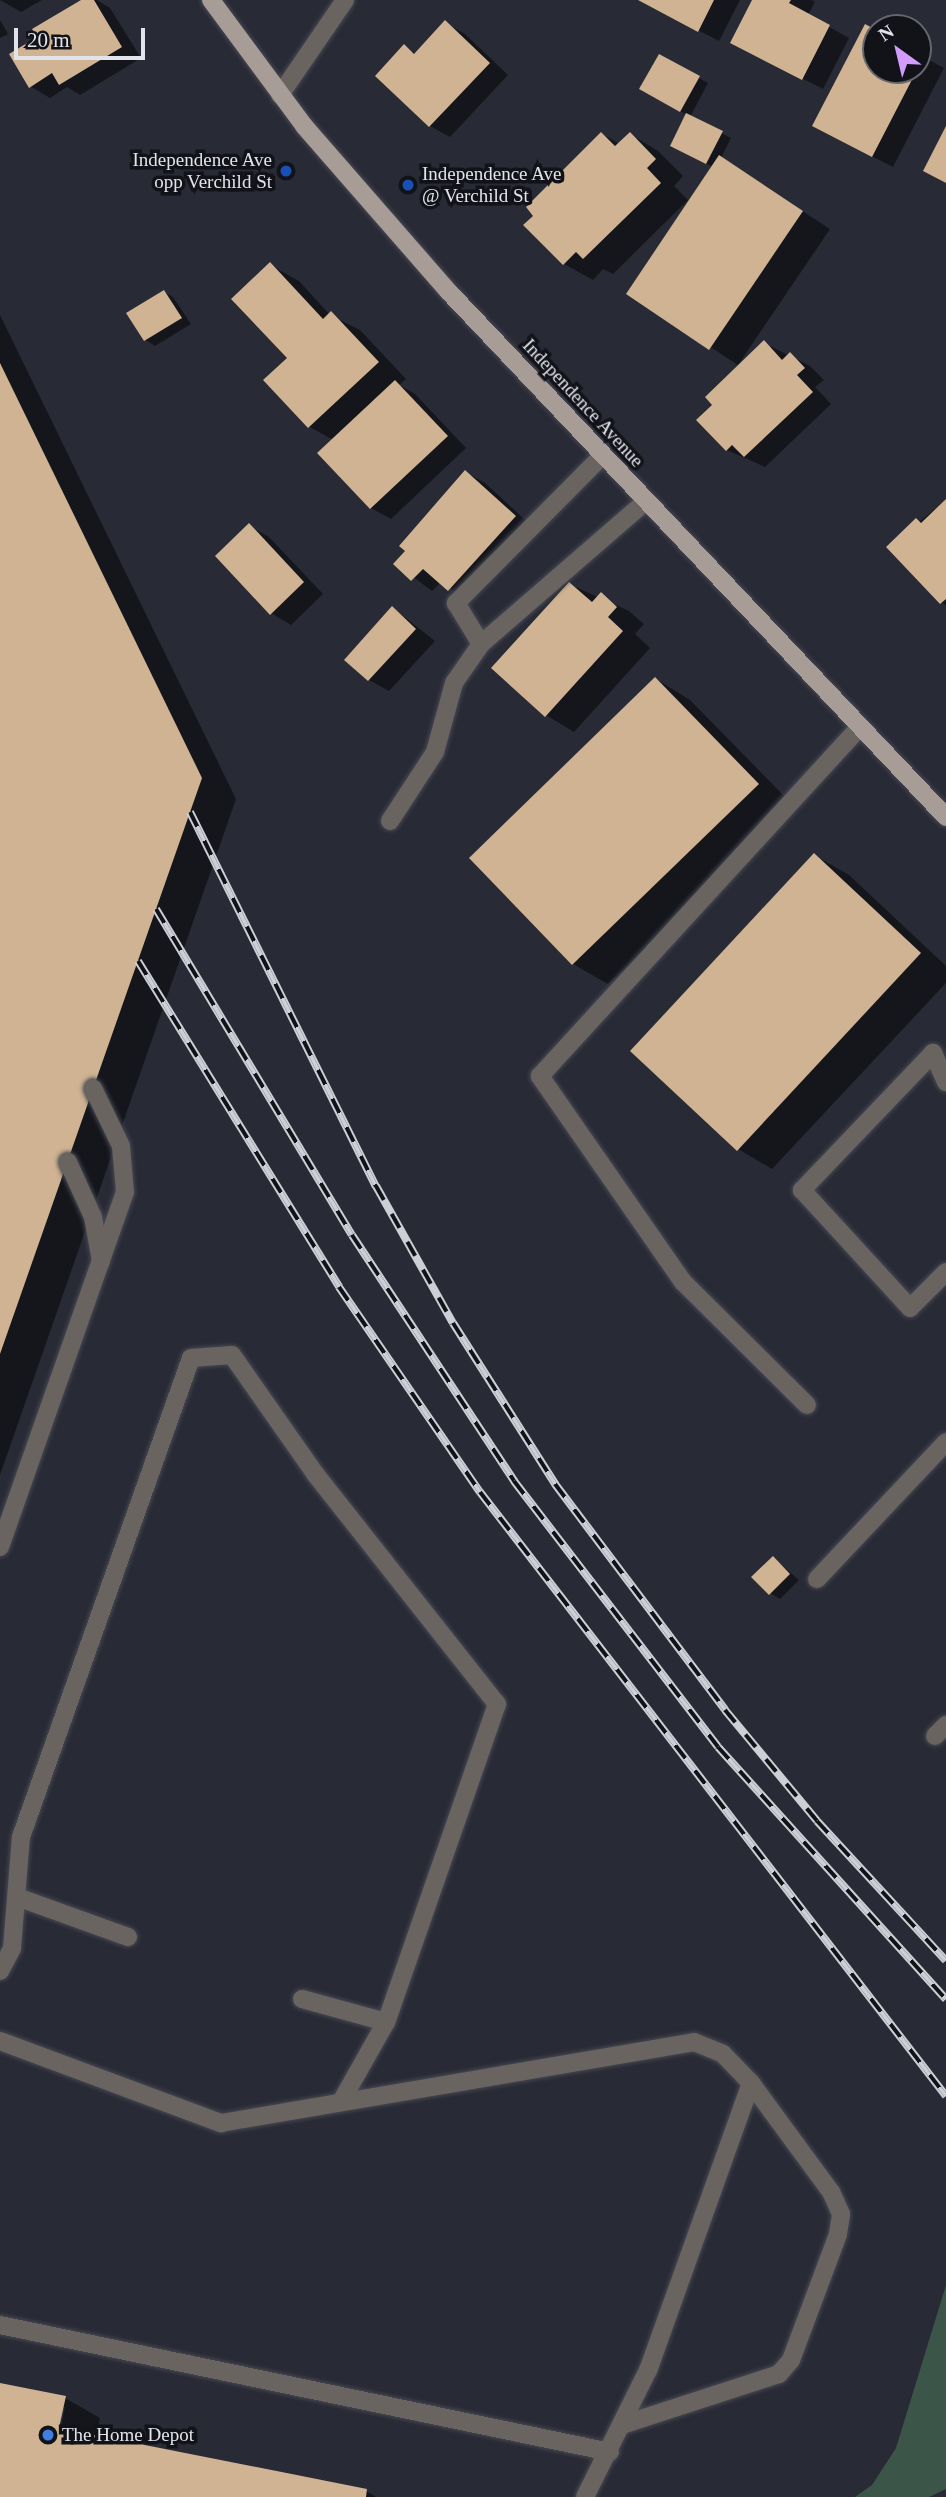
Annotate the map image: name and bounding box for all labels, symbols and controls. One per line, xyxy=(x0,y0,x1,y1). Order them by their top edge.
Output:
scale bar xyxy=(18,14,149,58)
north arrow xyxy=(862,14,932,84)
text: N xyxy=(875,20,898,45)
text: 20 m xyxy=(27,28,70,52)
place label: Independence Ave opp Verchild St xyxy=(132,149,272,193)
marker: Independence Ave opp Verchild St xyxy=(278,163,294,179)
place label: Independence Ave @ Verchild St xyxy=(422,163,562,207)
marker: Independence Ave @ Verchild St xyxy=(400,177,416,193)
street label: Independence Avenue xyxy=(517,334,649,472)
place label: The Home Depot xyxy=(62,2424,194,2446)
marker: The Home Depot xyxy=(40,2427,56,2443)

